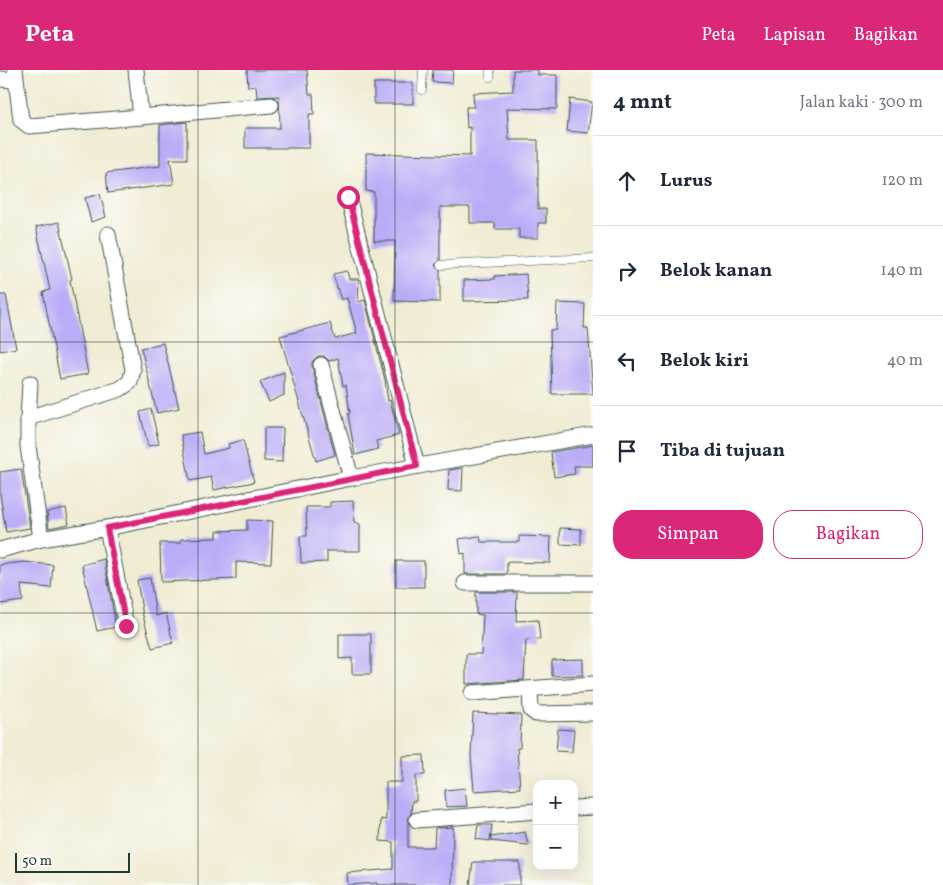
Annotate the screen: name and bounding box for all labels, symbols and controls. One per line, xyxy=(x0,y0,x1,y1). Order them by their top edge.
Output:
text: Peta xyxy=(25,18,74,52)
text: Peta xyxy=(702,23,735,48)
text: Lapisan xyxy=(763,23,826,48)
text: Bagikan xyxy=(854,23,918,48)
text: 4 mnt xyxy=(613,88,672,117)
text: Jalan kaki · 300 m xyxy=(800,92,923,114)
icon: ahead xyxy=(613,167,641,195)
text: Lurus xyxy=(660,168,712,194)
text: 120 m xyxy=(881,170,923,192)
route start xyxy=(337,186,360,209)
icon: right xyxy=(613,257,641,285)
text: Belok kanan xyxy=(660,258,772,284)
text: 140 m xyxy=(881,260,923,282)
icon: left xyxy=(613,347,641,375)
text: Belok kiri xyxy=(660,348,749,374)
text: 40 m xyxy=(887,350,923,372)
icon: arrive xyxy=(613,437,641,465)
text: Tiba di tujuan xyxy=(660,438,785,464)
button: Simpan xyxy=(613,510,763,559)
button: Bagikan xyxy=(773,510,923,559)
route end xyxy=(115,615,138,638)
map controls xyxy=(533,780,578,870)
button: + xyxy=(533,780,578,825)
button: − xyxy=(533,825,578,870)
scale bar xyxy=(15,850,130,873)
text: 50 m xyxy=(22,852,52,871)

